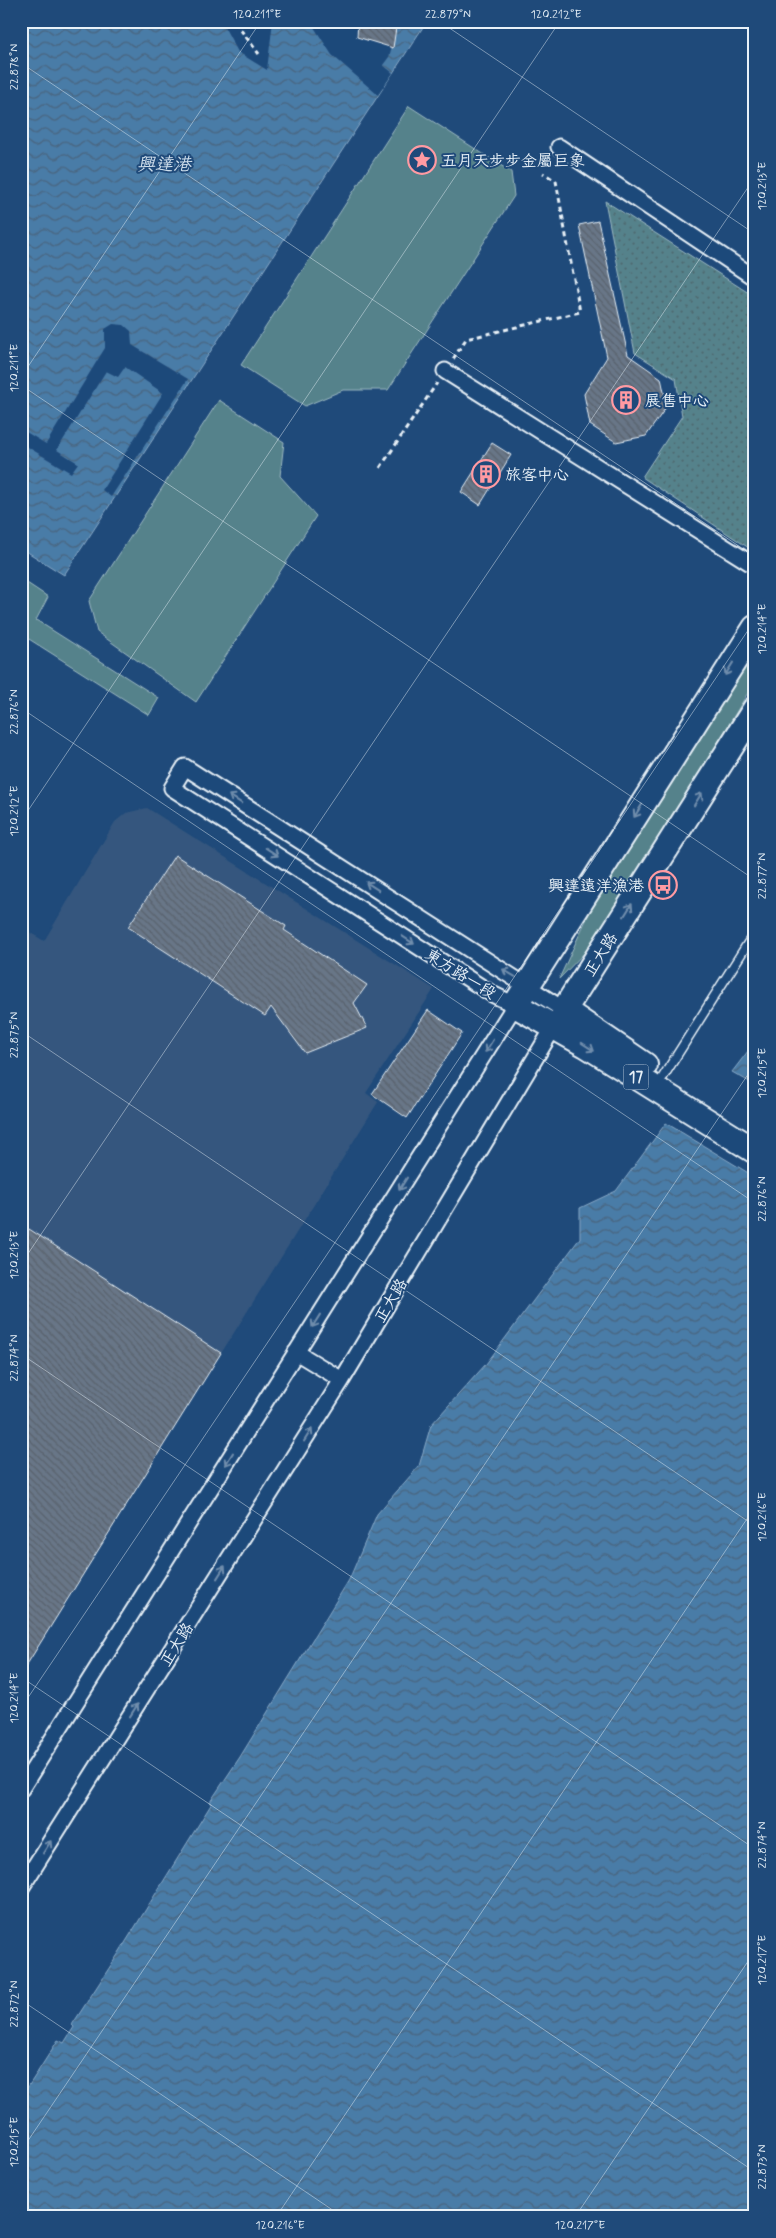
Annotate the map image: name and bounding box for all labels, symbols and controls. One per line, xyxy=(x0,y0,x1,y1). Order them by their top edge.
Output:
text: 120.211°E xyxy=(233,7,281,23)
text: 22.879°N xyxy=(425,7,471,23)
text: 120.212°E xyxy=(531,7,582,23)
text: 22.878°N xyxy=(7,44,23,90)
place icon: 五月天步步金屬巨象 xyxy=(407,145,437,175)
place label: 五月天步步金屬巨象 xyxy=(441,151,585,172)
water label: 興達港 xyxy=(137,153,193,177)
text: 120.213°E xyxy=(755,162,771,210)
text: 120.211°E xyxy=(7,344,23,392)
building icon: 展售中心 xyxy=(611,385,641,415)
place label: 展售中心 xyxy=(645,391,709,412)
building icon: 旅客中心 xyxy=(471,459,501,489)
place label: 旅客中心 xyxy=(505,465,569,486)
text: 120.214°E xyxy=(755,604,771,654)
one-way arrow xyxy=(723,661,733,675)
text: 22.876°N xyxy=(7,689,23,735)
text: 120.212°E xyxy=(7,786,23,837)
one-way arrow xyxy=(693,792,703,806)
one-way arrow xyxy=(228,793,242,804)
one-way arrow xyxy=(633,804,643,818)
one-way arrow xyxy=(264,847,278,857)
text: 22.877°N xyxy=(755,853,771,899)
bus stop icon: 興達遠洋漁港 xyxy=(648,870,678,900)
place label: 興達遠洋漁港 xyxy=(548,876,644,897)
one-way arrow xyxy=(365,881,379,891)
one-way arrow xyxy=(623,903,633,917)
street label: 正大路 xyxy=(580,929,623,981)
one-way arrow xyxy=(401,935,415,945)
street label: 東方路一段 xyxy=(421,944,500,1004)
one-way arrow xyxy=(503,968,517,978)
text: 22.875°N xyxy=(7,1012,23,1058)
one-way arrow xyxy=(484,1039,494,1053)
one-way arrow xyxy=(581,1042,595,1052)
text: 120.215°E xyxy=(755,1048,771,1098)
road number: 17 xyxy=(624,1064,648,1090)
one-way arrow xyxy=(397,1176,407,1190)
text: 22.876°N xyxy=(755,1176,771,1222)
text: 120.213°E xyxy=(7,1231,23,1279)
street label: 正大路 xyxy=(370,1275,413,1327)
one-way arrow xyxy=(311,1314,321,1328)
text: 22.874°N xyxy=(7,1335,23,1381)
one-way arrow xyxy=(303,1428,313,1442)
one-way arrow xyxy=(224,1451,234,1465)
text: 120.216°E xyxy=(755,1492,771,1542)
one-way arrow xyxy=(216,1566,226,1580)
street label: 正大路 xyxy=(156,1619,199,1671)
text: 120.214°E xyxy=(7,1673,23,1723)
one-way arrow xyxy=(129,1703,139,1717)
text: 22.874°N xyxy=(755,1822,771,1868)
one-way arrow xyxy=(43,1841,53,1855)
text: 120.217°E xyxy=(755,1935,771,1985)
text: 22.872°N xyxy=(7,1980,23,2028)
text: 120.215°E xyxy=(7,2117,23,2167)
text: 22.873°N xyxy=(755,2145,771,2189)
text: 120.216°E xyxy=(255,2218,305,2234)
text: 120.217°E xyxy=(555,2218,605,2234)

